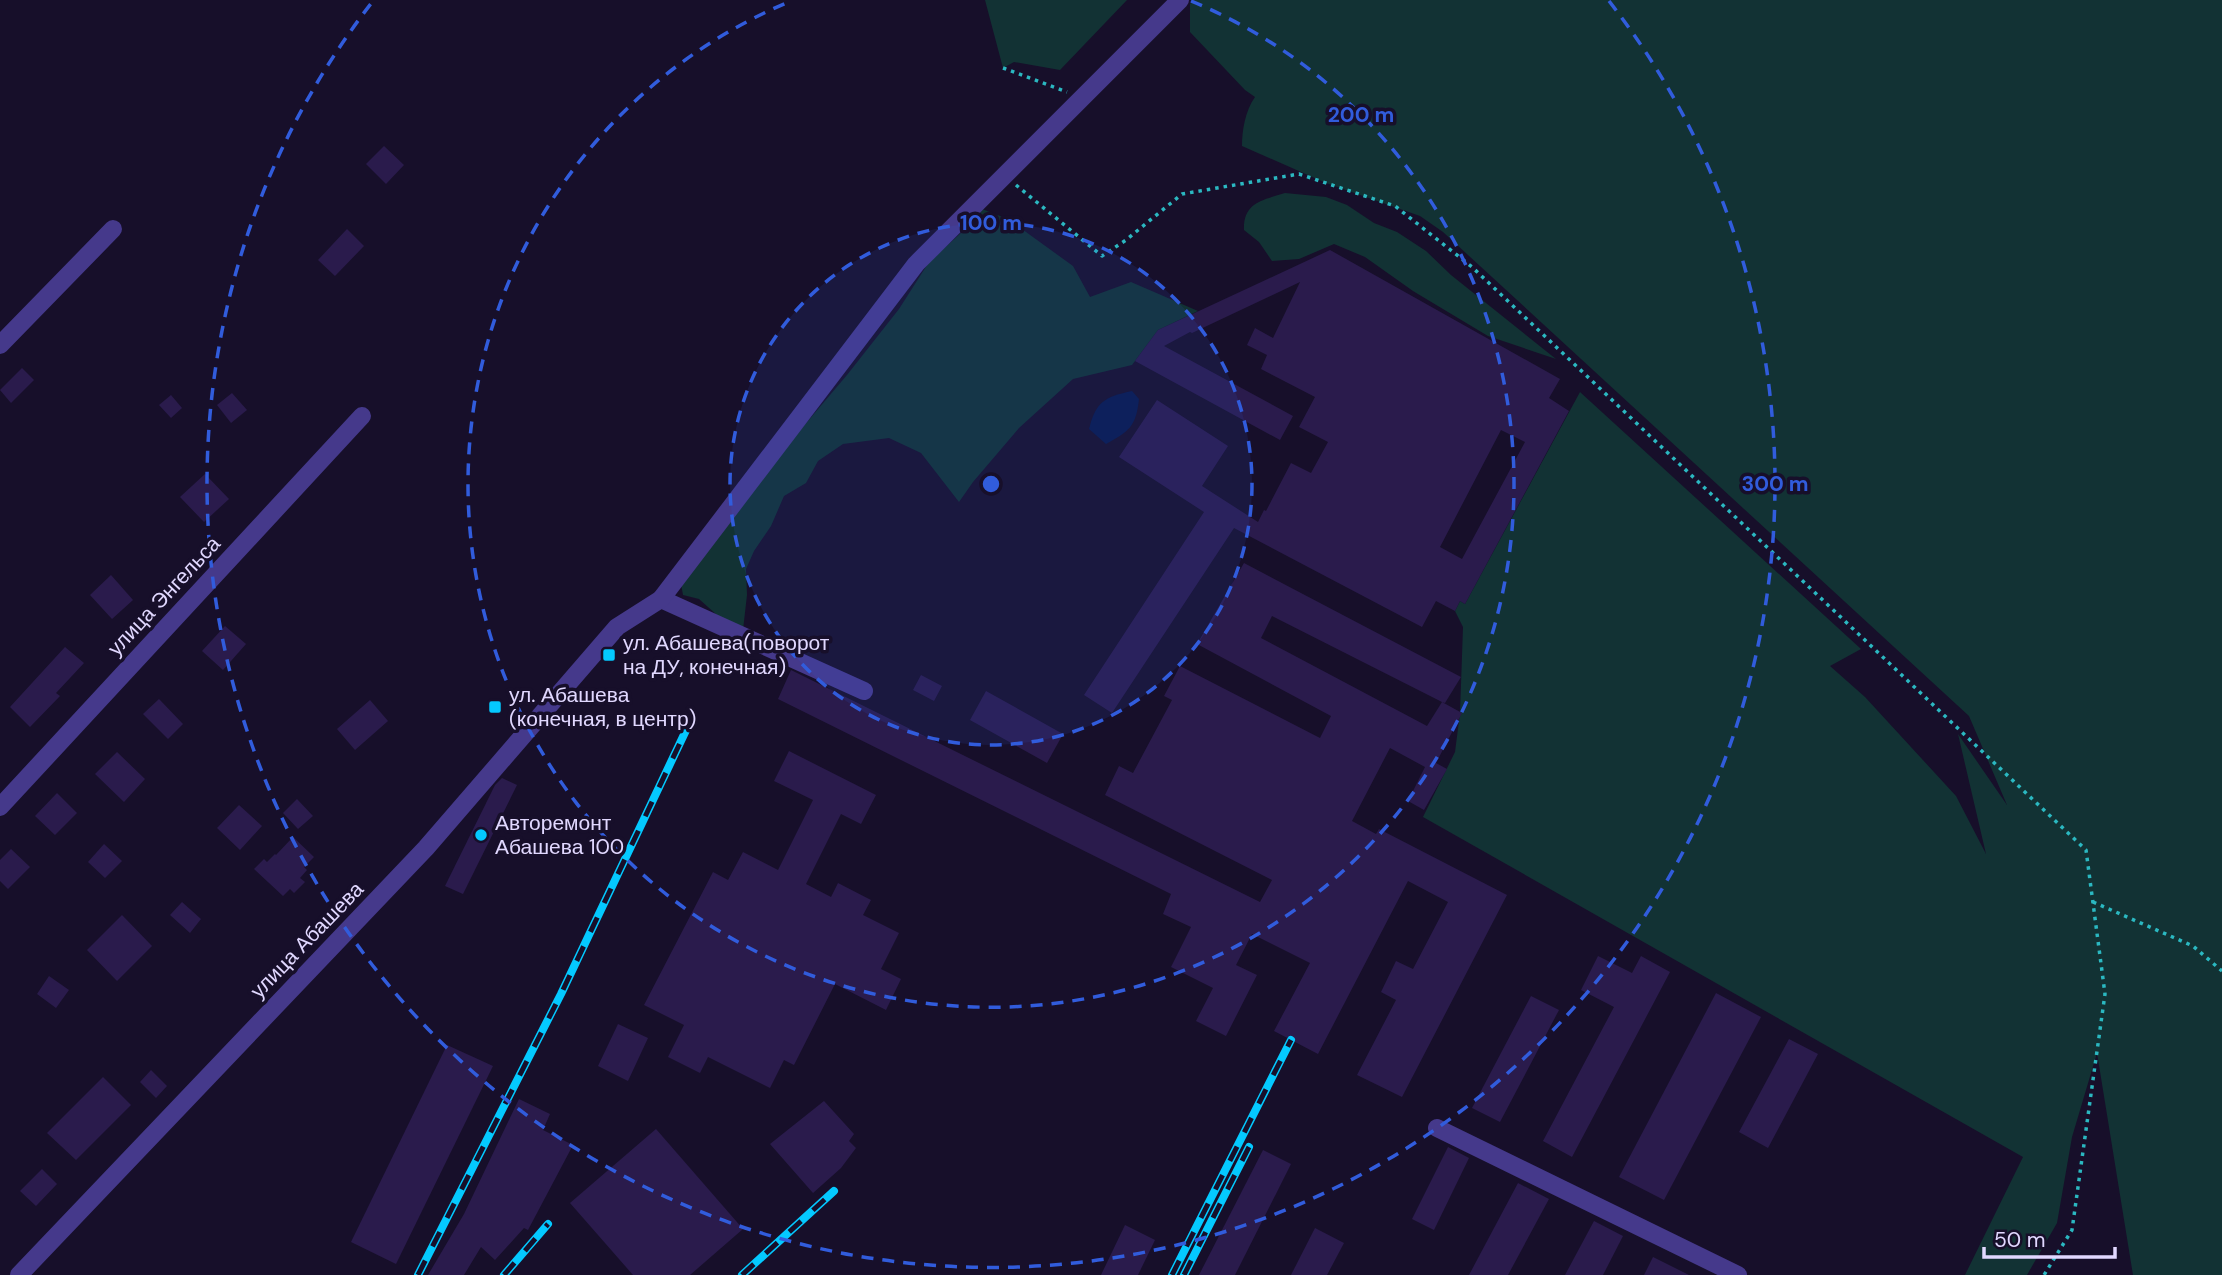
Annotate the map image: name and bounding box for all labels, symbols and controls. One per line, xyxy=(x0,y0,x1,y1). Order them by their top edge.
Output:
text: 200 m xyxy=(1328,101,1394,129)
text: 100 m xyxy=(960,209,1022,237)
text: 300 m xyxy=(1742,470,1808,498)
centre of rings xyxy=(979,472,1003,496)
street label: улица Энгельса xyxy=(101,530,227,662)
place label: ул. Абашева(поворот на ДУ, конечная) xyxy=(623,629,830,681)
marker: ул. Абашева(поворот на ДУ, конечная) xyxy=(601,647,617,663)
place label: ул. Абашева (конечная, в центр) xyxy=(509,681,696,733)
marker: ул. Абашева (конечная, в центр) xyxy=(487,699,503,715)
place label: Авторемонт Абашева 100 xyxy=(495,809,624,861)
marker: Авторемонт Абашева 100 xyxy=(473,827,489,843)
street label: улица Абашева xyxy=(244,875,370,1004)
scale bar xyxy=(1984,1216,2115,1260)
text: 50 m xyxy=(1994,1226,2045,1254)

